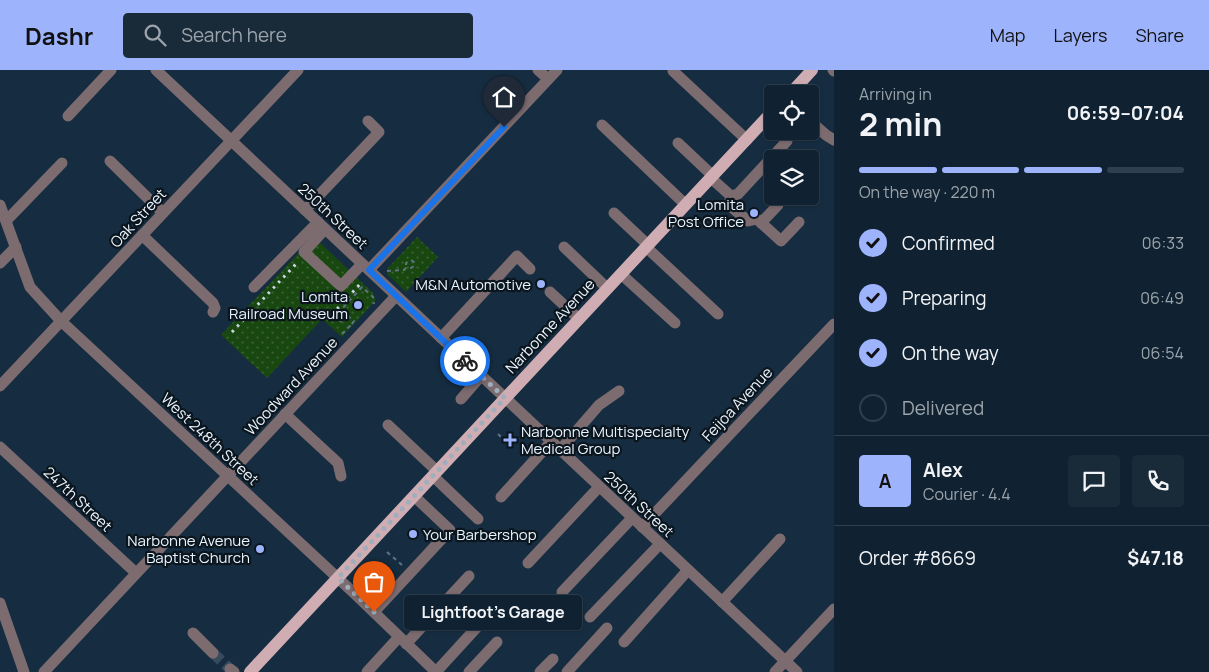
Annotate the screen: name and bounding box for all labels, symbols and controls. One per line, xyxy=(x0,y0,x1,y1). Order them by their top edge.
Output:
search box xyxy=(123,13,473,58)
text: Dashr xyxy=(25,19,93,52)
icon: search xyxy=(141,21,169,49)
text: Search here xyxy=(181,22,287,48)
text: Map xyxy=(990,23,1025,47)
text: Layers xyxy=(1053,23,1107,47)
text: Share xyxy=(1135,23,1184,47)
pin xyxy=(483,76,525,127)
icon: home xyxy=(490,83,518,111)
text: Arriving in xyxy=(859,83,932,105)
map controls xyxy=(764,85,819,205)
button: locate xyxy=(764,85,819,140)
text: 06:59–07:04 xyxy=(1067,100,1184,126)
text: 2 min xyxy=(859,102,942,146)
button: layers xyxy=(764,150,819,205)
street label: 250th Street xyxy=(294,178,372,254)
text: On the way · 220 m xyxy=(859,181,995,203)
street label: Oak Street xyxy=(105,184,171,252)
place label: Lomita Post Office xyxy=(668,194,744,232)
marker: Lomita Post Office xyxy=(748,207,760,219)
icon: check xyxy=(859,229,887,257)
text: Confirmed xyxy=(902,230,995,256)
text: 06:33 xyxy=(1142,232,1184,254)
place label: M&N Automotive xyxy=(415,274,531,295)
street label: Narbonne Avenue xyxy=(500,274,600,378)
marker: M&N Automotive xyxy=(535,278,547,290)
icon: check xyxy=(859,284,887,312)
text: Preparing xyxy=(902,285,987,311)
place label: Lomita Railroad Museum xyxy=(229,286,348,324)
text: 06:49 xyxy=(1140,287,1184,309)
marker: Lomita Railroad Museum xyxy=(352,299,364,311)
street label: Woodward Avenue xyxy=(240,332,342,440)
courier xyxy=(440,336,490,386)
icon: check xyxy=(859,339,887,367)
text: On the way xyxy=(902,340,999,366)
text: 06:54 xyxy=(1141,342,1184,364)
icon: bike xyxy=(451,347,479,375)
street label: Feijoa Avenue xyxy=(697,362,777,446)
street label: West 248th Street xyxy=(157,388,263,490)
text: Delivered xyxy=(902,395,984,421)
place label: Narbonne Multispecialty Medical Group xyxy=(521,421,690,459)
marker: Narbonne Multispecialty Medical Group xyxy=(503,433,517,447)
button: chat xyxy=(1068,455,1120,507)
button: phone xyxy=(1132,455,1184,507)
text: Alex xyxy=(923,457,963,483)
street label: 247th Street xyxy=(39,462,117,536)
street label: 250th Street xyxy=(600,466,678,542)
text: A xyxy=(879,468,891,494)
text: Courier · 4.4 xyxy=(923,483,1011,505)
place label: Your Barbershop xyxy=(423,524,537,545)
marker: Your Barbershop xyxy=(407,528,419,540)
place label: Narbonne Avenue Baptist Church xyxy=(127,530,250,568)
marker: Narbonne Avenue Baptist Church xyxy=(254,543,266,555)
text: Order #8669 xyxy=(859,545,976,571)
text: $47.18 xyxy=(1127,545,1184,571)
pin xyxy=(353,561,395,612)
icon: bag xyxy=(360,568,388,596)
callout: Lightfoot's Garage xyxy=(404,594,582,630)
text: Lightfoot's Garage xyxy=(421,601,565,623)

